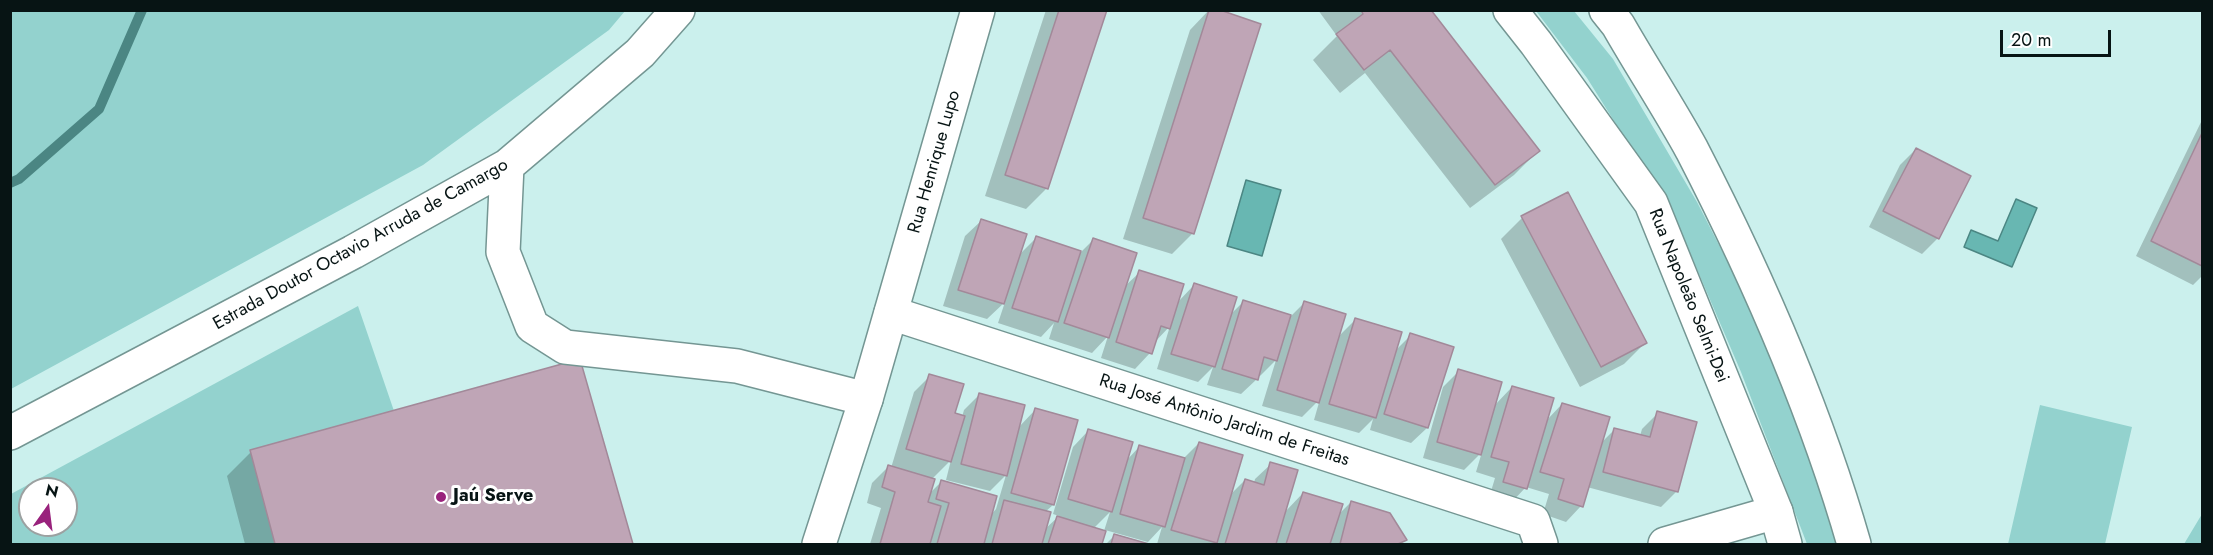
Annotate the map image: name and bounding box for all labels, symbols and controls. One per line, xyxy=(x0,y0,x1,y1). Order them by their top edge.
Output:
scale bar xyxy=(2003,18,2114,56)
text: 20 m xyxy=(2011,27,2051,53)
street label: Rua Henrique Lupo xyxy=(904,88,966,236)
street label: Estrada Doutor Octavio Arruda de Camargo xyxy=(210,155,512,335)
street label: Rua Napoleão Selmi-Dei xyxy=(1643,206,1733,386)
street label: Rua José Antônio Jardim de Freitas xyxy=(1096,370,1352,472)
north arrow xyxy=(18,477,78,537)
text: N xyxy=(43,478,61,504)
place label: Jaú Serve xyxy=(453,486,533,508)
marker: Jaú Serve xyxy=(434,490,448,504)

